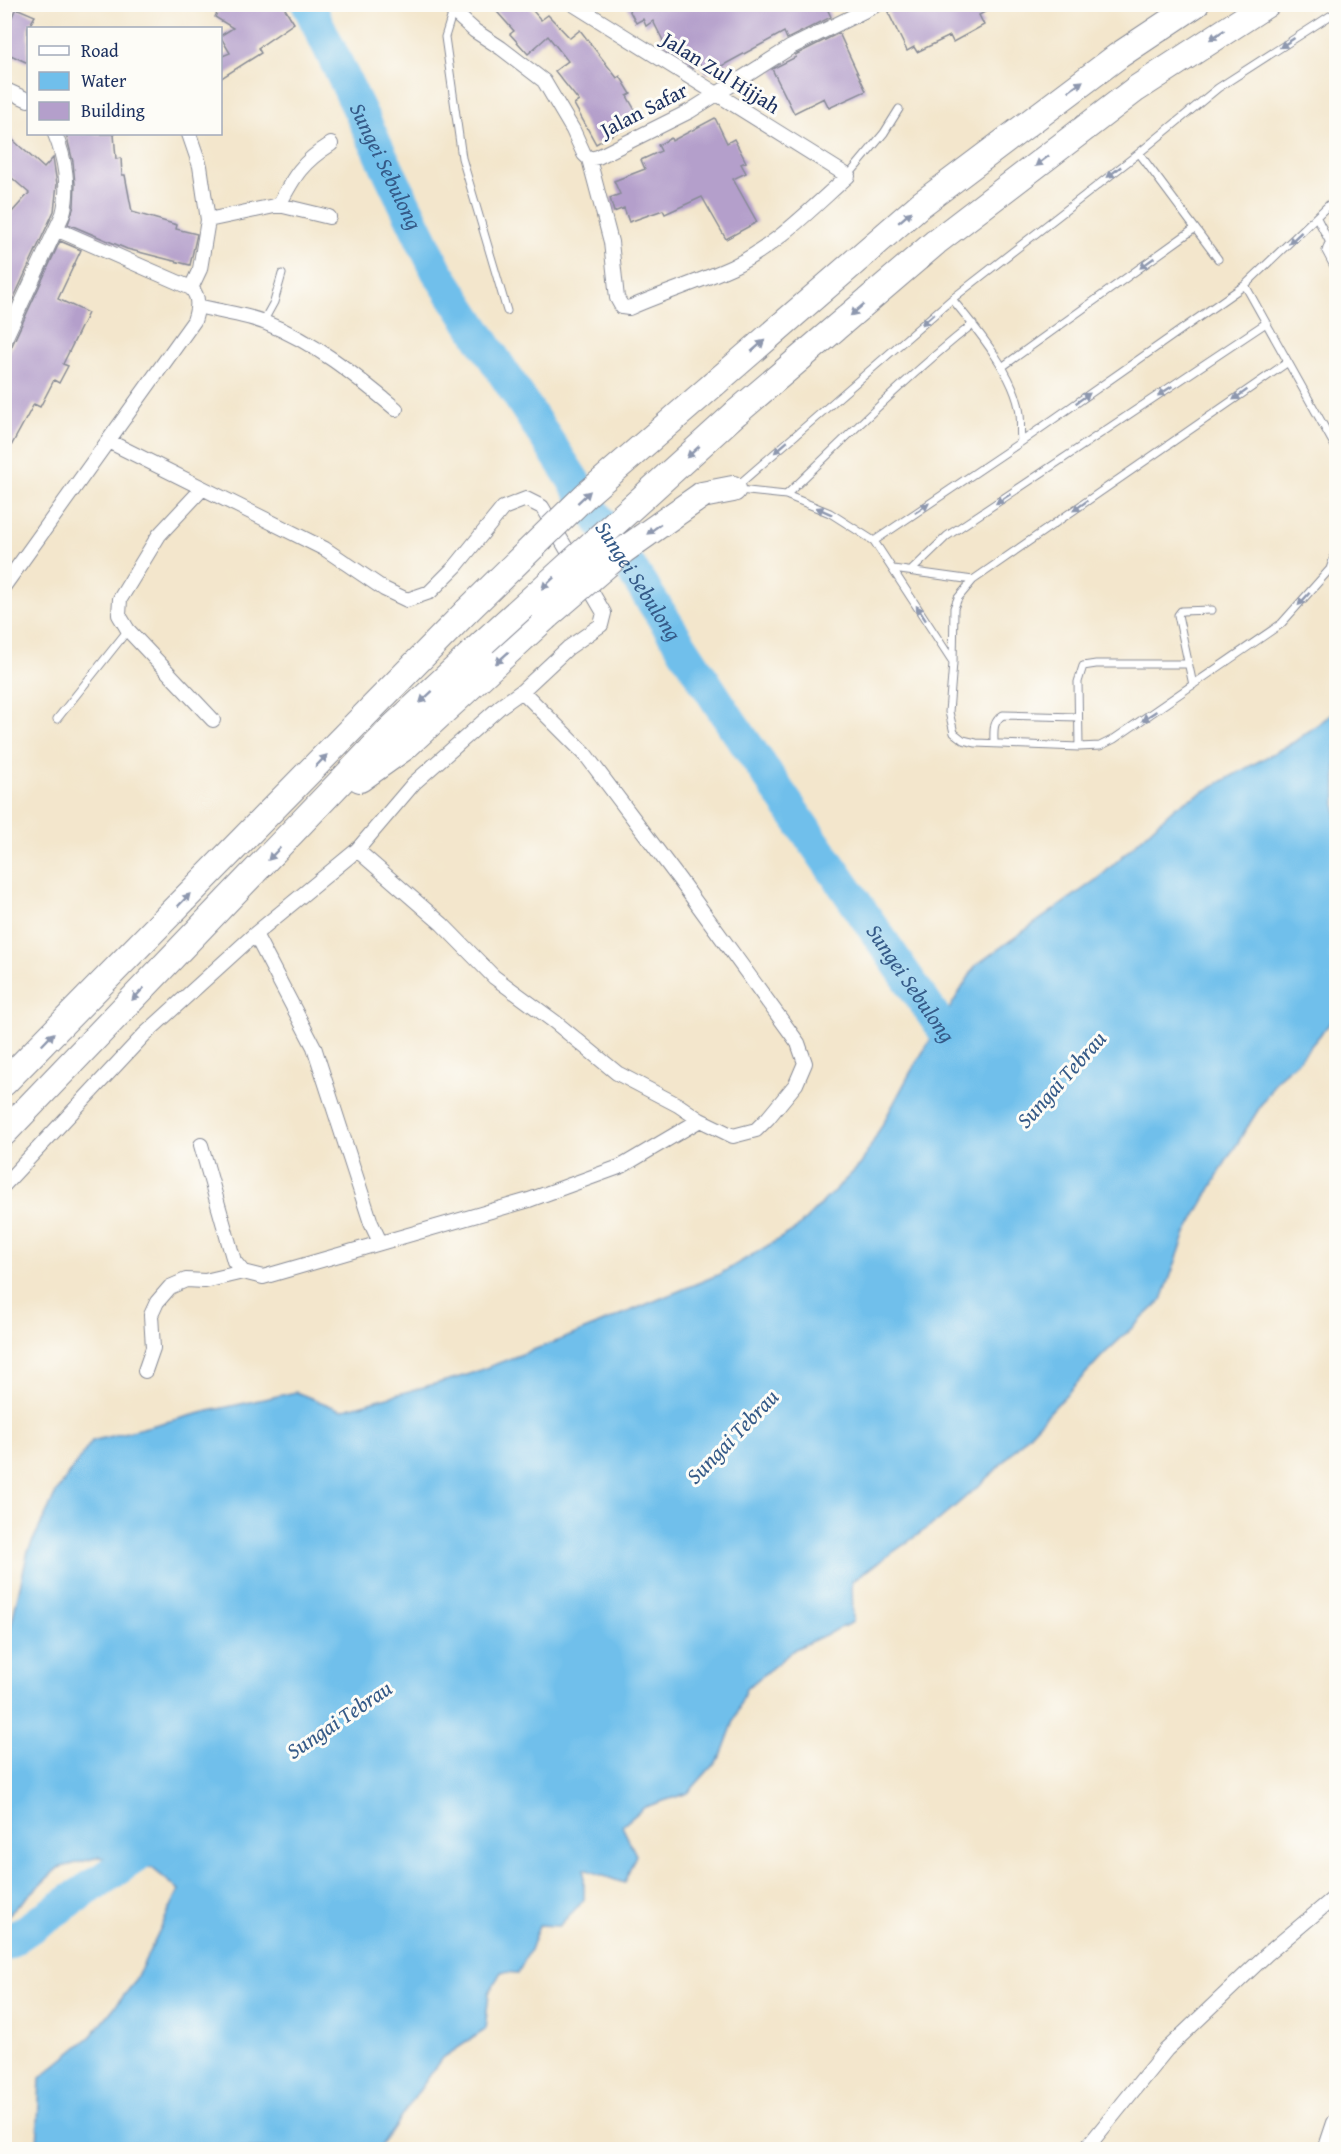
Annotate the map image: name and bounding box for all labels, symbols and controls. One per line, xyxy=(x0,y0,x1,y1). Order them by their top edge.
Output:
street label: Jalan Zul Hijjah xyxy=(653,22,787,122)
legend xyxy=(27,27,222,135)
one-way arrow xyxy=(1209,29,1225,40)
text: Road xyxy=(81,37,119,64)
one-way arrow xyxy=(1279,38,1296,49)
text: Water xyxy=(81,67,127,94)
street label: Jalan Safar xyxy=(592,74,693,146)
one-way arrow xyxy=(1068,80,1084,92)
text: Building xyxy=(81,97,145,124)
water label: Sungei Sebulong xyxy=(342,97,431,235)
one-way arrow xyxy=(1034,154,1049,166)
one-way arrow xyxy=(1107,166,1122,178)
one-way arrow xyxy=(897,211,912,224)
one-way arrow xyxy=(1287,231,1302,245)
one-way arrow xyxy=(1139,257,1155,269)
one-way arrow xyxy=(849,303,865,316)
one-way arrow xyxy=(921,312,936,325)
one-way arrow xyxy=(750,340,765,353)
one-way arrow xyxy=(1157,385,1173,396)
one-way arrow xyxy=(1232,389,1248,401)
one-way arrow xyxy=(1075,392,1091,404)
one-way arrow xyxy=(774,440,789,453)
one-way arrow xyxy=(686,445,701,458)
one-way arrow xyxy=(576,491,591,504)
one-way arrow xyxy=(994,494,1011,505)
one-way arrow xyxy=(1072,500,1088,512)
one-way arrow xyxy=(914,502,930,514)
one-way arrow xyxy=(814,506,832,516)
water label: Sungei Sebulong xyxy=(588,514,690,647)
one-way arrow xyxy=(647,523,663,535)
one-way arrow xyxy=(541,576,556,590)
one-way arrow xyxy=(1298,591,1311,606)
one-way arrow xyxy=(916,605,927,622)
one-way arrow xyxy=(495,651,510,664)
one-way arrow xyxy=(420,689,434,703)
one-way arrow xyxy=(1141,710,1157,722)
one-way arrow xyxy=(313,754,327,768)
one-way arrow xyxy=(267,846,281,860)
one-way arrow xyxy=(177,892,191,907)
water label: Sungei Sebulong xyxy=(859,917,963,1049)
one-way arrow xyxy=(132,987,146,1001)
water label: Sungai Tebrau xyxy=(1008,1023,1114,1135)
one-way arrow xyxy=(40,1033,54,1047)
water label: Sungai Tebrau xyxy=(678,1381,786,1491)
water label: Sungai Tebrau xyxy=(280,1672,398,1766)

